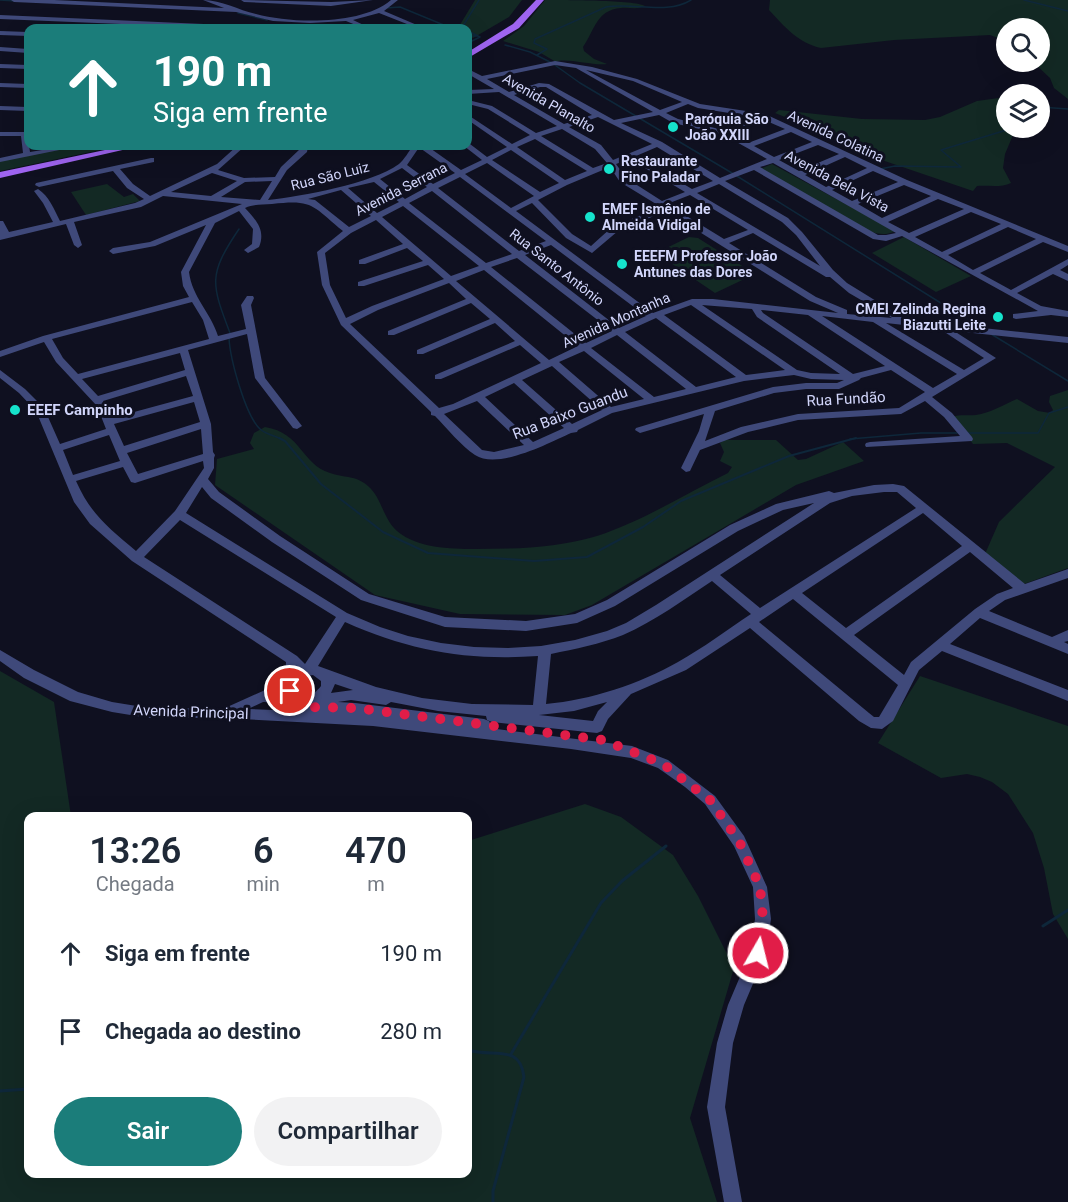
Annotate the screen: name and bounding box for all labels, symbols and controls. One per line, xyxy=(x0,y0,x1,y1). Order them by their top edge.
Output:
map controls xyxy=(996,18,1050,138)
button: search xyxy=(996,18,1050,72)
text: 190 m xyxy=(153,47,272,96)
icon: ahead xyxy=(54,48,132,126)
street label: Avenida Planalto xyxy=(500,70,598,136)
button: layers xyxy=(996,84,1050,138)
text: Siga em frente xyxy=(153,97,328,129)
street label: Avenida Colatina xyxy=(785,107,887,165)
place label: Paróquia São João XXIII xyxy=(685,111,769,143)
marker: Paróquia São João XXIII xyxy=(666,120,680,134)
street label: Avenida Bela Vista xyxy=(782,147,892,215)
place label: Restaurante Fino Paladar xyxy=(621,153,700,185)
street label: Rua São Luiz xyxy=(289,159,371,193)
street label: Avenida Serrana xyxy=(352,159,450,219)
marker: Restaurante Fino Paladar xyxy=(602,162,616,176)
place label: EMEF Ismênio de Almeida Vidigal xyxy=(602,201,711,233)
marker: EMEF Ismênio de Almeida Vidigal xyxy=(583,210,597,224)
street label: Rua Santo Antônio xyxy=(507,225,607,309)
place label: EEEFM Professor João Antunes das Dores xyxy=(634,248,777,280)
marker: EEEFM Professor João Antunes das Dores xyxy=(615,257,629,271)
street label: Avenida Montanha xyxy=(560,289,672,351)
place label: CMEI Zelinda Regina Biazutti Leite xyxy=(856,301,987,333)
marker: CMEI Zelinda Regina Biazutti Leite xyxy=(991,310,1005,324)
street label: Rua Baixo Guandu xyxy=(510,383,630,443)
street label: Rua Fundão xyxy=(806,388,886,410)
place label: EEEF Campinho xyxy=(27,401,133,419)
marker: EEEF Campinho xyxy=(8,403,22,417)
pin xyxy=(264,665,315,716)
icon: arrive xyxy=(273,674,306,707)
street label: Avenida Principal xyxy=(133,701,249,723)
text: 13:26 xyxy=(89,830,181,872)
text: 6 xyxy=(253,830,273,872)
text: 470 xyxy=(345,830,407,872)
text: Chegada xyxy=(96,872,175,896)
text: min xyxy=(246,872,280,896)
text: m xyxy=(367,872,385,896)
position arrow xyxy=(726,921,790,985)
icon: ahead xyxy=(54,937,87,970)
text: Siga em frente xyxy=(105,941,250,966)
text: 190 m xyxy=(380,941,442,966)
icon: arrive xyxy=(54,1015,87,1048)
text: Chegada ao destino xyxy=(105,1019,301,1044)
text: 280 m xyxy=(380,1019,442,1044)
button: Sair xyxy=(54,1097,242,1166)
button: Compartilhar xyxy=(254,1097,442,1166)

